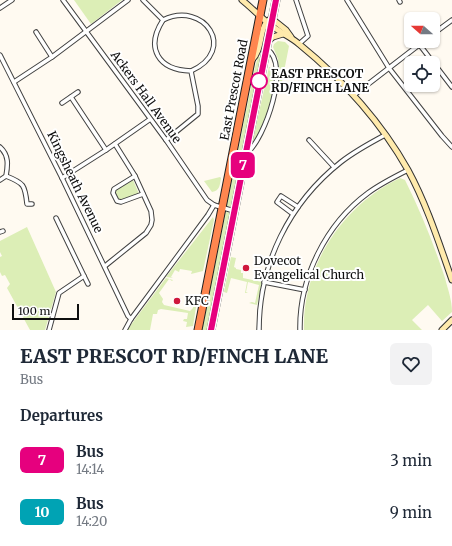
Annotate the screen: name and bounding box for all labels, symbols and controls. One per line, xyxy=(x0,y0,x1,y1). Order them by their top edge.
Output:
north arrow xyxy=(404,12,440,48)
map controls xyxy=(404,12,440,92)
street label: East Prescot Road xyxy=(216,38,251,142)
street label: Ackers Hall Avenue xyxy=(107,47,185,146)
button: locate xyxy=(404,56,440,92)
place label: EAST PRESCOT RD/FINCH LANE xyxy=(271,66,369,95)
marker: EAST PRESCOT RD/FINCH LANE xyxy=(250,72,268,90)
street label: Kingsheath Avenue xyxy=(44,128,107,235)
line badge: 7 xyxy=(230,152,256,178)
text: 7 xyxy=(239,156,247,174)
place label: Dovecot Evangelical Church xyxy=(254,253,364,282)
marker: Dovecot Evangelical Church xyxy=(241,263,251,273)
place label: KFC xyxy=(185,293,209,308)
marker: KFC xyxy=(172,296,182,306)
scale bar xyxy=(12,302,79,321)
text: 100 m xyxy=(18,304,50,318)
button: heart xyxy=(390,343,432,385)
text: EAST PRESCOT RD/FINCH LANE xyxy=(20,344,328,368)
text: Bus xyxy=(20,371,43,388)
text: Departures xyxy=(20,406,103,425)
text: Bus xyxy=(76,442,104,461)
text: 7 xyxy=(38,451,46,469)
text: 3 min xyxy=(390,451,432,470)
text: 14:14 xyxy=(76,461,104,478)
text: Bus xyxy=(76,494,104,513)
text: 10 xyxy=(34,503,50,521)
text: 9 min xyxy=(390,503,432,522)
text: 14:20 xyxy=(76,513,107,530)

